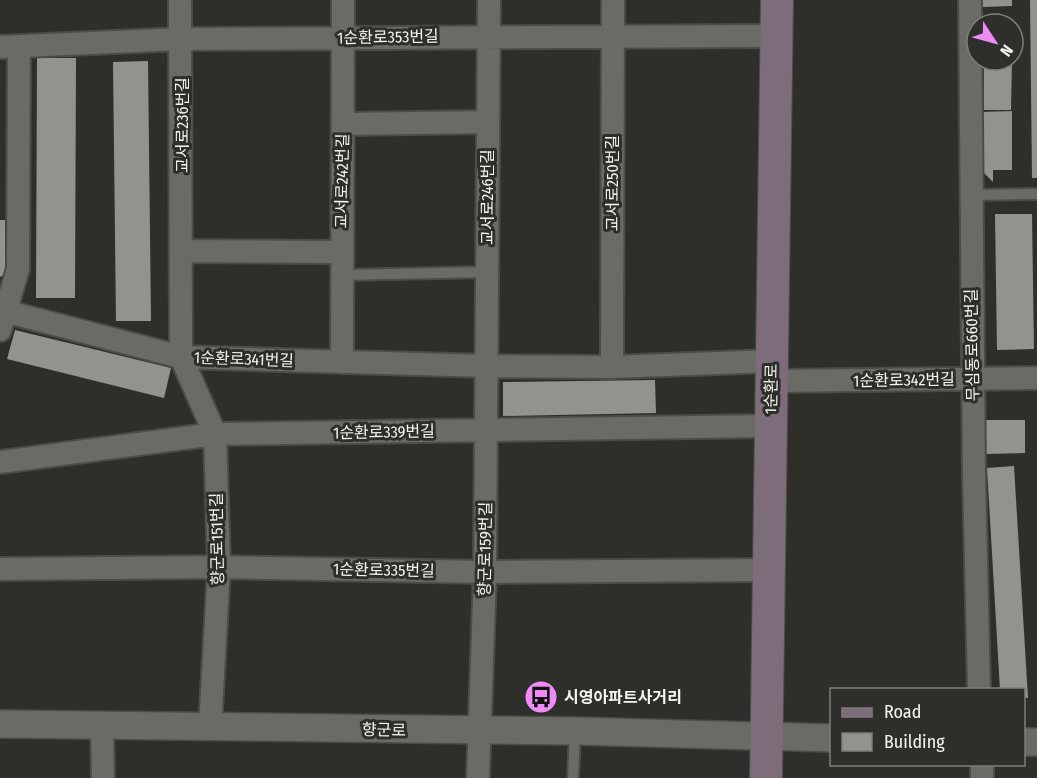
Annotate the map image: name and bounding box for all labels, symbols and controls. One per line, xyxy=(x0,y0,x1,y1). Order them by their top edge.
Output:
north arrow xyxy=(965,12,1025,72)
street label: 1순환로353번길 xyxy=(337,27,439,47)
text: N xyxy=(996,41,1017,60)
street label: 교서로236번길 xyxy=(173,77,192,173)
street label: 교서로242번길 xyxy=(332,133,352,229)
street label: 교서로250번길 xyxy=(603,135,622,231)
street label: 교서로246번길 xyxy=(478,149,497,245)
street label: 무심동로660번길 xyxy=(962,289,982,401)
street label: 1순환로341번길 xyxy=(194,348,294,370)
street label: 1순환로 xyxy=(761,363,781,414)
street label: 1순환로342번길 xyxy=(853,370,955,390)
street label: 1순환로339번길 xyxy=(333,422,435,442)
street label: 향군로151번길 xyxy=(207,493,227,585)
street label: 향군로159번길 xyxy=(475,501,495,597)
street label: 1순환로335번길 xyxy=(333,560,435,580)
bus stop icon: 시영아파트사거리 xyxy=(523,679,559,715)
place label: 시영아파트사거리 xyxy=(564,688,682,707)
legend xyxy=(830,688,1025,766)
text: Road xyxy=(884,701,921,723)
street label: 향군로 xyxy=(362,720,407,740)
text: Building xyxy=(884,731,945,753)

